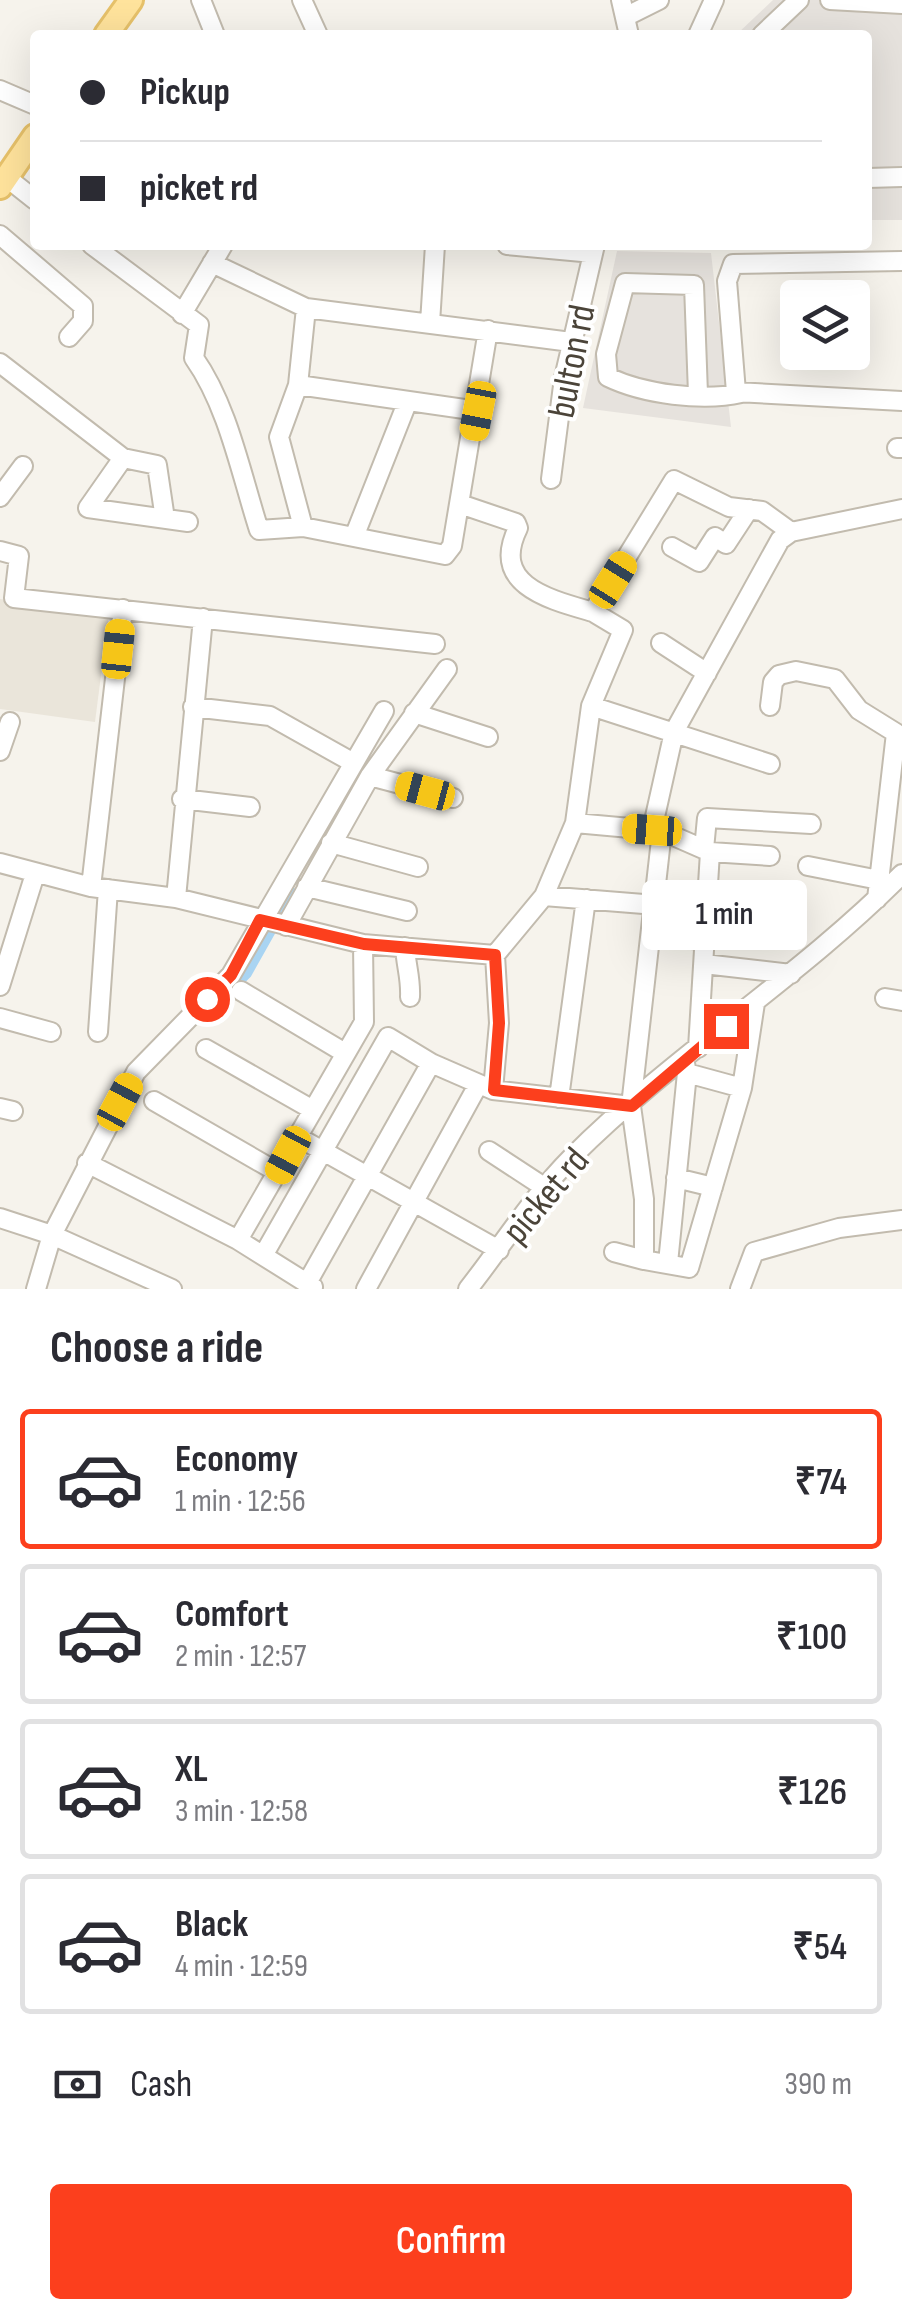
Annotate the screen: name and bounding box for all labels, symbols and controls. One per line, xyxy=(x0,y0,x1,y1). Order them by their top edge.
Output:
text: Pickup xyxy=(140,70,230,115)
text: picket rd xyxy=(140,166,258,211)
map controls xyxy=(780,280,870,370)
button: layers xyxy=(780,280,870,370)
street label: bulton rd xyxy=(539,301,605,422)
car xyxy=(458,379,498,443)
car xyxy=(584,547,642,613)
car xyxy=(100,618,136,680)
car xyxy=(392,769,458,813)
car xyxy=(621,813,683,847)
callout: 1 min xyxy=(644,881,808,951)
text: 1 min xyxy=(695,895,754,934)
route start xyxy=(185,977,230,1022)
route end xyxy=(704,1004,749,1049)
car xyxy=(93,1068,147,1136)
car xyxy=(261,1121,315,1189)
street label: picket rd xyxy=(493,1139,599,1253)
text: Choose a ride xyxy=(50,1321,263,1376)
icon: car xyxy=(55,1434,145,1524)
text: Economy xyxy=(175,1437,298,1482)
text: ₹74 xyxy=(794,1460,847,1505)
text: 1 min · 12:56 xyxy=(175,1482,306,1521)
icon: car xyxy=(55,1589,145,1679)
text: Comfort xyxy=(175,1592,289,1637)
text: ₹100 xyxy=(776,1615,847,1660)
text: 2 min · 12:57 xyxy=(175,1637,306,1676)
icon: car xyxy=(55,1744,145,1834)
text: XL xyxy=(175,1747,208,1792)
text: ₹126 xyxy=(777,1770,847,1815)
text: 3 min · 12:58 xyxy=(175,1792,308,1831)
icon: car xyxy=(55,1899,145,1989)
text: Black xyxy=(175,1902,248,1947)
text: ₹54 xyxy=(792,1925,847,1970)
text: 4 min · 12:59 xyxy=(175,1947,308,1986)
icon: cash xyxy=(50,2057,105,2112)
text: Cash xyxy=(130,2062,192,2107)
text: 390 m xyxy=(785,2065,852,2104)
button: Confirm xyxy=(50,2184,852,2299)

